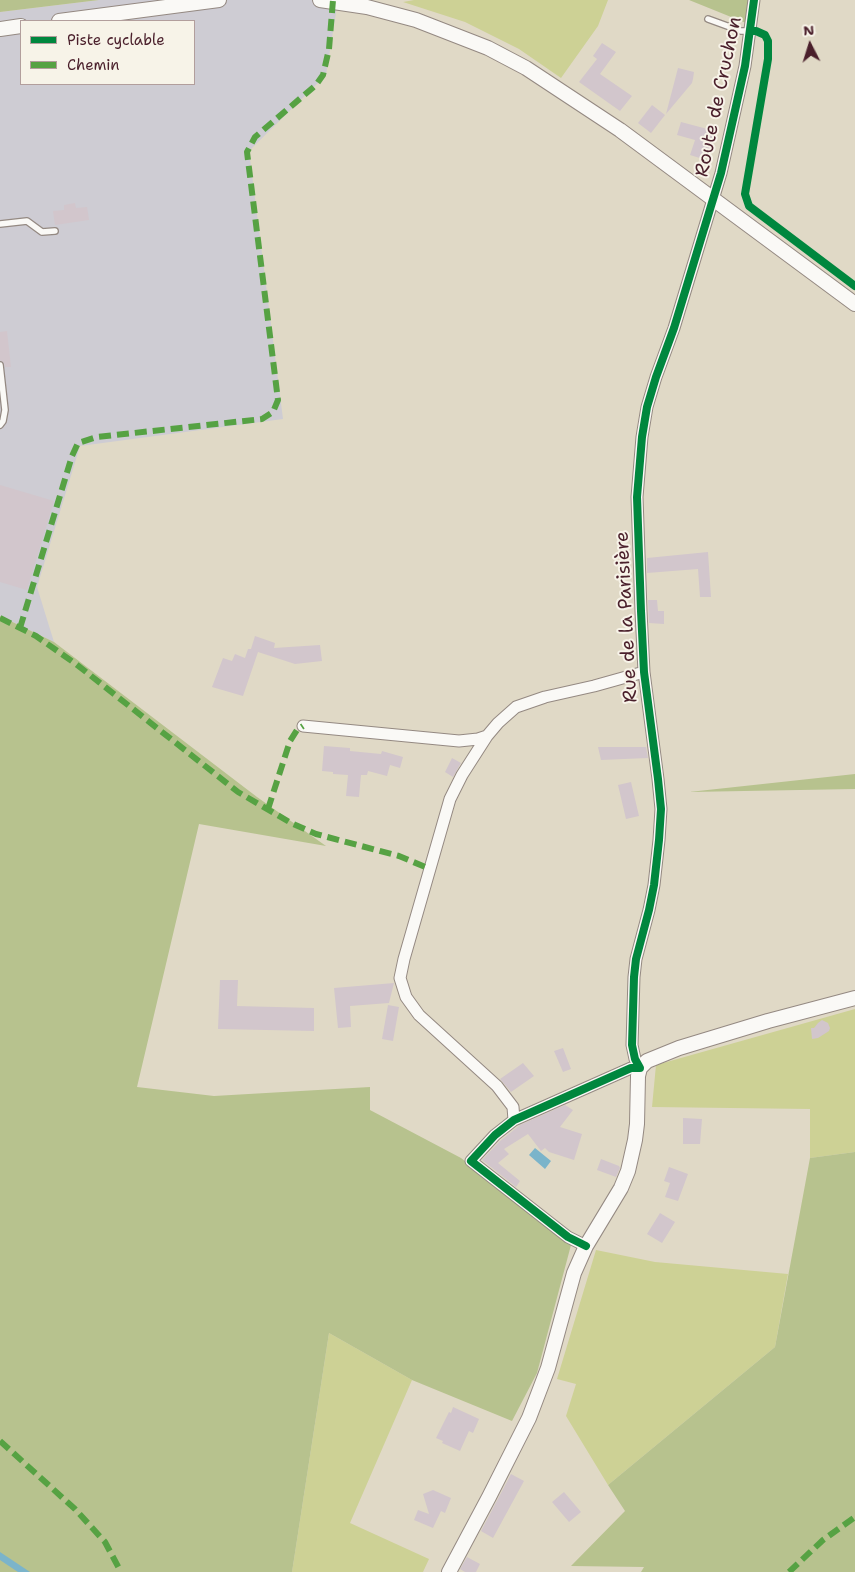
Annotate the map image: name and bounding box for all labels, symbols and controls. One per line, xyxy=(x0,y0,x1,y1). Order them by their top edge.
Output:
street label: Route de Cruchon xyxy=(691,15,747,179)
legend xyxy=(20,20,195,85)
north arrow xyxy=(785,20,835,70)
text: N xyxy=(802,21,815,40)
text: Piste cyclable xyxy=(67,30,165,50)
text: Chemin xyxy=(67,55,120,75)
street label: Rue de la Parisière xyxy=(611,531,643,703)

